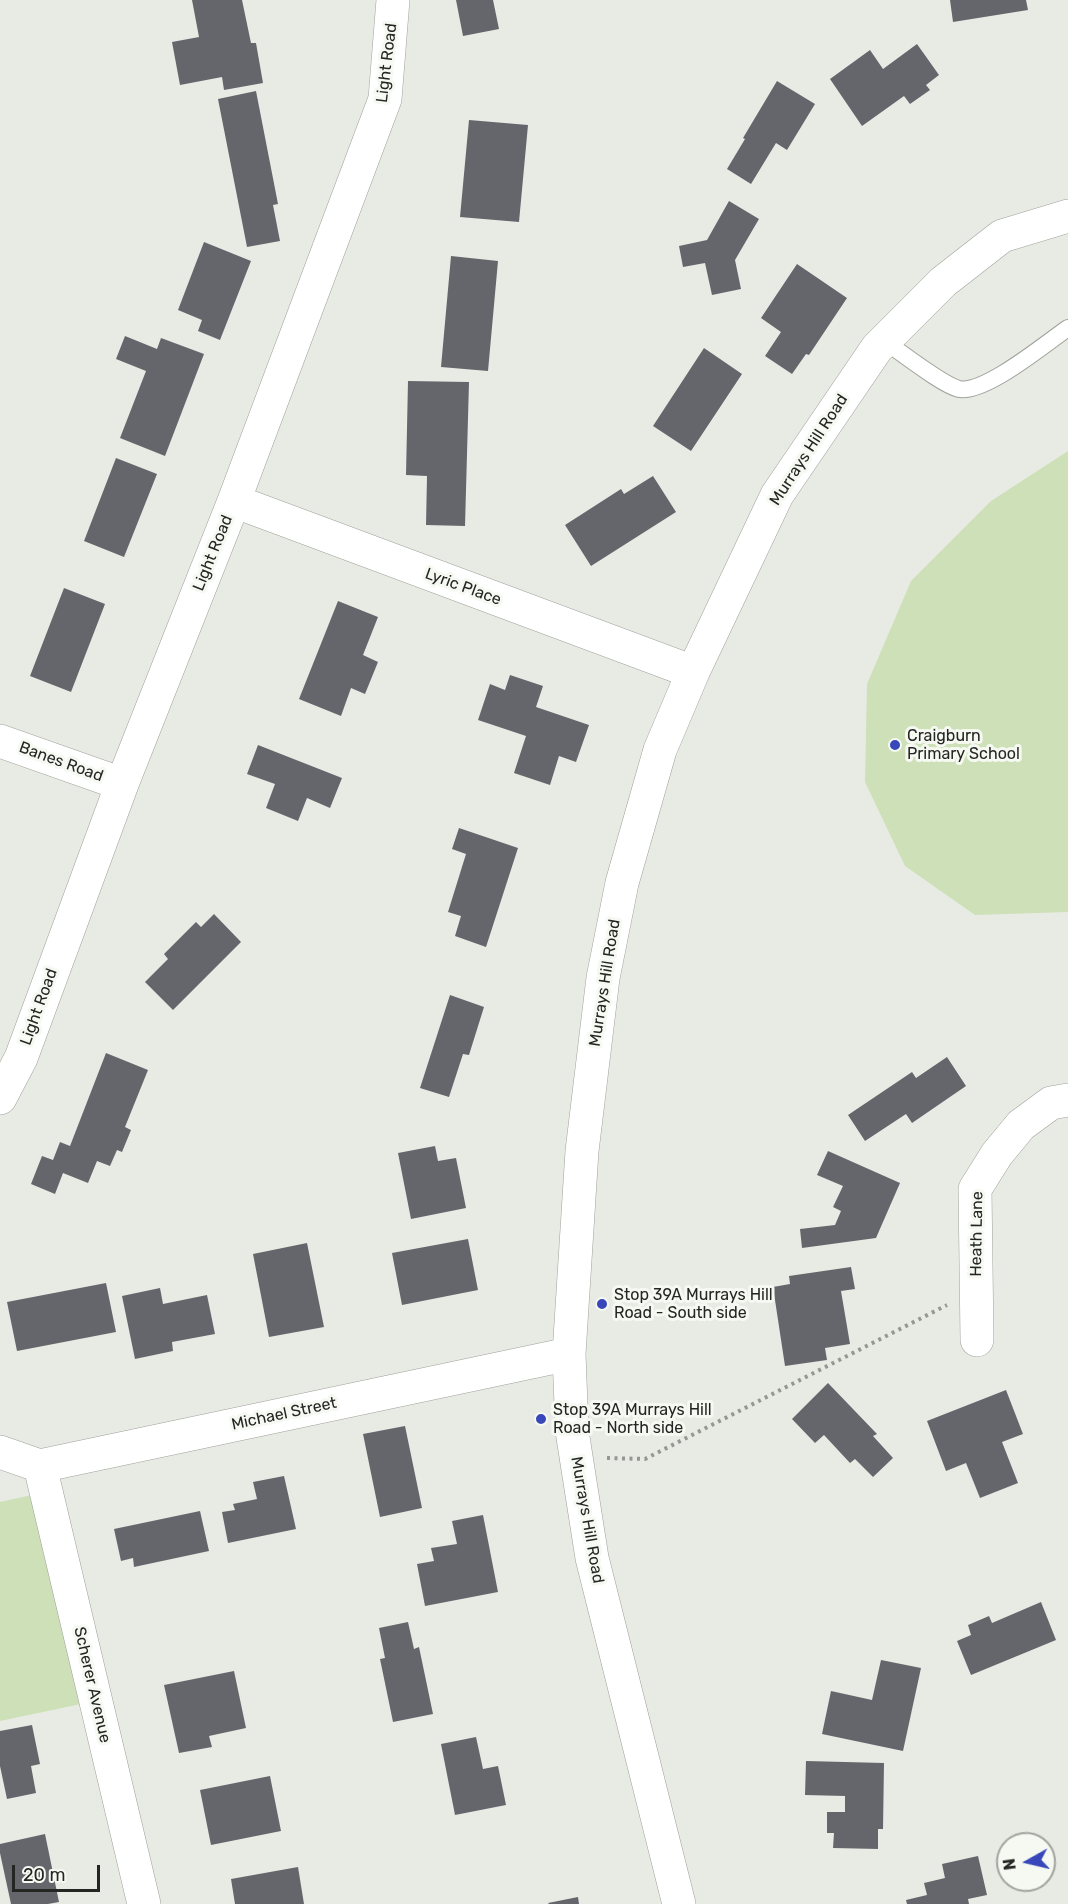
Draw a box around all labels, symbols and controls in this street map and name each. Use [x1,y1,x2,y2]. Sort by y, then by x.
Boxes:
street label: Light Road [373,22,401,104]
street label: Murrays Hill Road [766,391,852,509]
street label: Light Road [189,512,237,594]
street label: Lyric Place [422,564,504,610]
place label: Craigburn Primary School [907,726,1020,764]
street label: Banes Road [16,738,106,786]
marker: Craigburn Primary School [888,738,902,752]
street label: Murrays Hill Road [585,918,625,1048]
street label: Light Road [16,966,62,1048]
street label: Heath Lane [967,1191,987,1277]
place label: Stop 39A Murrays Hill Road - South side [614,1285,773,1323]
marker: Stop 39A Murrays Hill Road - South side [595,1297,609,1311]
street label: Michael Street [230,1393,338,1435]
place label: Stop 39A Murrays Hill Road - North side [553,1400,712,1438]
marker: Stop 39A Murrays Hill Road - North side [534,1412,548,1426]
street label: Murrays Hill Road [566,1455,608,1585]
street label: Scherer Avenue [69,1625,115,1745]
north arrow [996,1832,1056,1892]
scale bar [15,1853,104,1891]
text: N [999,1857,1020,1871]
text: 20 m [23,1864,65,1886]

